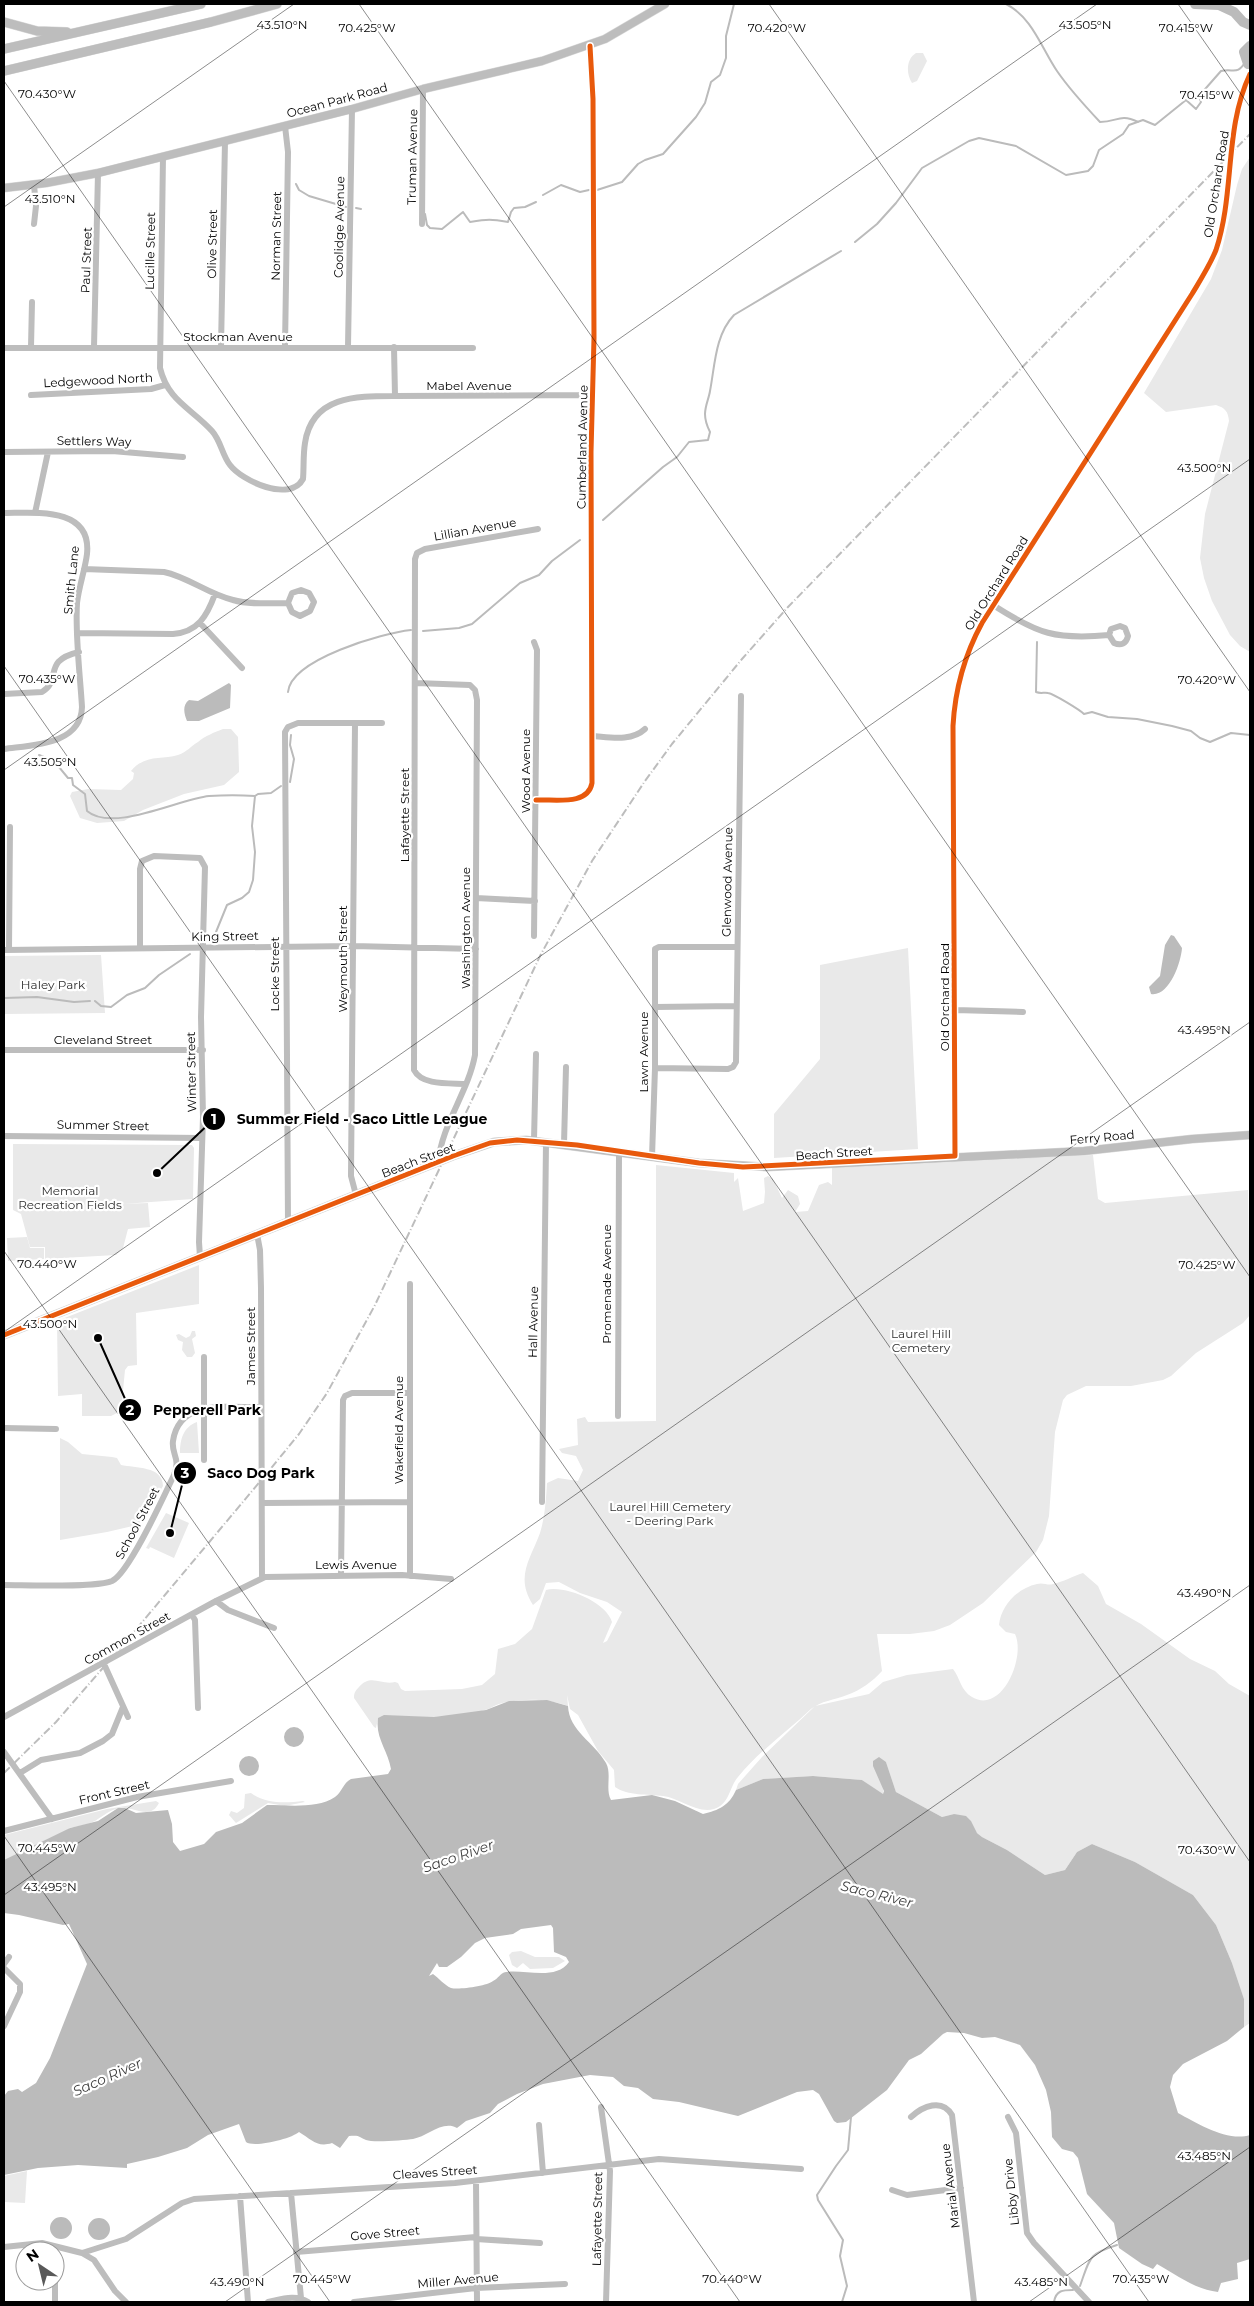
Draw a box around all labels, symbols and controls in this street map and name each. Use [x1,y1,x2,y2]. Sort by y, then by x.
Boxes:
text: 43.510°N [257,17,307,32]
text: 43.505°N [1058,17,1112,32]
text: 70.425°W [338,20,396,35]
text: 70.420°W [748,20,806,35]
text: 70.415°W [1159,20,1213,35]
street label: Ocean Park Road [285,79,389,121]
text: 70.430°W [18,86,76,101]
text: 70.415°W [1180,87,1234,102]
street label: Truman Avenue [404,109,420,205]
street label: Old Orchard Road [1200,129,1232,239]
street label: Coolidge Avenue [331,176,347,278]
text: 43.510°N [25,191,75,206]
street label: Norman Street [268,191,284,281]
street label: Olive Street [204,209,220,279]
street label: Lucille Street [142,212,158,290]
street label: Paul Street [77,227,95,293]
street label: Stockman Avenue [183,329,293,344]
street label: Ledgewood North [43,370,153,390]
street label: Mabel Avenue [426,378,512,393]
street label: Cumberland Avenue [573,385,591,509]
street label: Settlers Way [57,433,132,449]
text: 43.500°N [1177,460,1231,475]
street label: Lillian Avenue [433,514,517,544]
street label: Old Orchard Road [961,533,1031,633]
street label: Smith Lane [60,545,82,615]
text: 70.435°W [19,671,75,686]
text: 70.420°W [1178,672,1236,687]
street label: Wood Avenue [518,729,533,813]
text: 43.505°N [23,754,77,769]
street label: Lafayette Street [397,768,412,862]
street label: Glenwood Avenue [719,827,735,937]
street label: Washington Avenue [458,867,473,989]
street label: Weymouth Street [335,905,350,1013]
street label: King Street [191,928,259,944]
street label: Locke Street [267,936,282,1011]
street label: Old Orchard Road [937,943,952,1051]
park label: Haley Park [21,977,86,992]
street label: Lawn Avenue [636,1011,651,1093]
text: 43.495°N [1177,1022,1231,1037]
street label: Winter Street [183,1031,199,1112]
street label: Cleveland Street [54,1032,152,1047]
callout: Summer Field - Saco Little League [201,1105,497,1134]
text: 1 [211,1109,217,1128]
text: Summer Field - Saco Little League [237,1110,487,1128]
street label: Summer Street [57,1117,149,1133]
street label: Ferry Road [1069,1127,1135,1147]
street label: Beach Street [379,1139,457,1181]
street label: Beach Street [795,1143,873,1163]
park label: Memorial Recreation Fields [18,1183,122,1212]
street label: Promenade Avenue [599,1224,614,1344]
text: 70.440°W [17,1256,77,1271]
text: 70.425°W [1178,1257,1236,1272]
street label: Hall Avenue [525,1286,541,1358]
street label: James Street [243,1307,258,1386]
text: 43.500°N [23,1316,77,1331]
park label: Laurel Hill Cemetery [891,1326,951,1355]
street label: Wakefield Avenue [391,1376,406,1484]
callout: Pepperell Park [118,1395,271,1424]
text: 2 [126,1400,135,1419]
text: Pepperell Park [153,1401,262,1419]
callout: Saco Dog Park [172,1459,324,1488]
text: 3 [180,1463,190,1482]
text: Saco Dog Park [207,1464,315,1482]
street label: School Street [112,1484,162,1562]
park label: Laurel Hill Cemetery - Deering Park [609,1499,731,1528]
street label: Lewis Avenue [315,1557,397,1572]
text: 43.490°N [1177,1585,1231,1600]
street label: Common Street [81,1608,173,1668]
street label: Front Street [77,1777,151,1807]
water label: Saco River [420,1835,496,1876]
text: 70.445°W [18,1840,76,1855]
text: 70.430°W [1178,1842,1236,1857]
water label: Saco River [839,1876,915,1912]
text: 43.495°N [23,1879,77,1894]
water label: Saco River [70,2054,145,2100]
street label: Marial Avenue [937,2143,963,2229]
text: 43.485°N [1177,2148,1231,2163]
street label: Libby Drive [1000,2158,1022,2226]
street label: Cleaves Street [392,2162,478,2182]
street label: Lafayette Street [589,2171,605,2266]
street label: Gove Street [350,2222,420,2244]
north arrow [15,2241,65,2291]
text: N [23,2245,42,2266]
street label: Miller Avenue [417,2269,499,2291]
text: 70.445°W [293,2271,351,2286]
text: 70.440°W [702,2271,762,2286]
text: 70.435°W [1113,2271,1169,2286]
text: 43.490°N [210,2274,264,2289]
text: 43.485°N [1014,2274,1068,2289]

